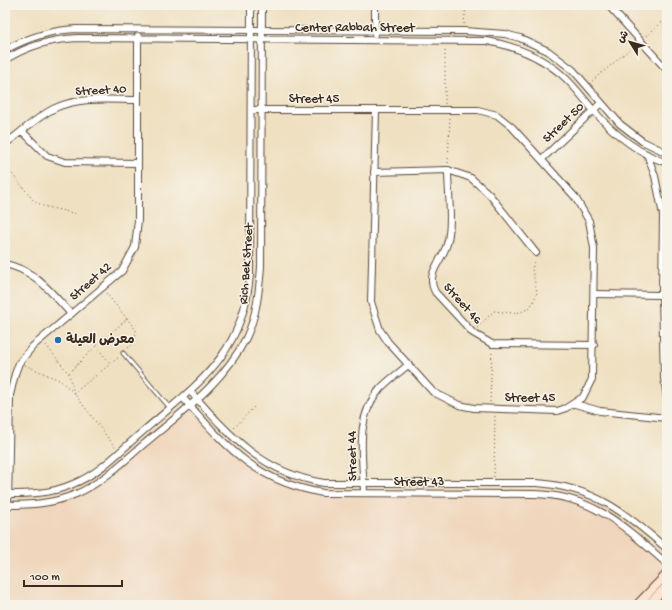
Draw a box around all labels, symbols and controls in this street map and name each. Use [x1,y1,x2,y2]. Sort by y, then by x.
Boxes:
street label: Center Rabbah Street [295,21,416,36]
north arrow [610,22,650,62]
text: ش [615,29,632,46]
street label: Street 40 [75,82,128,100]
street label: Street 45 [289,92,340,107]
street label: Street 50 [540,99,588,146]
street label: Rich Bek Street [237,221,257,305]
street label: Street 42 [67,259,115,304]
street label: Street 46 [440,280,485,328]
place label: معرض العيلة [66,332,135,348]
marker: معرض العيلة [53,335,63,345]
street label: Street 45 [505,391,556,406]
street label: Street 44 [345,431,361,481]
street label: Street 43 [394,475,445,490]
scale bar [24,562,122,588]
text: 100 m [29,571,60,585]

